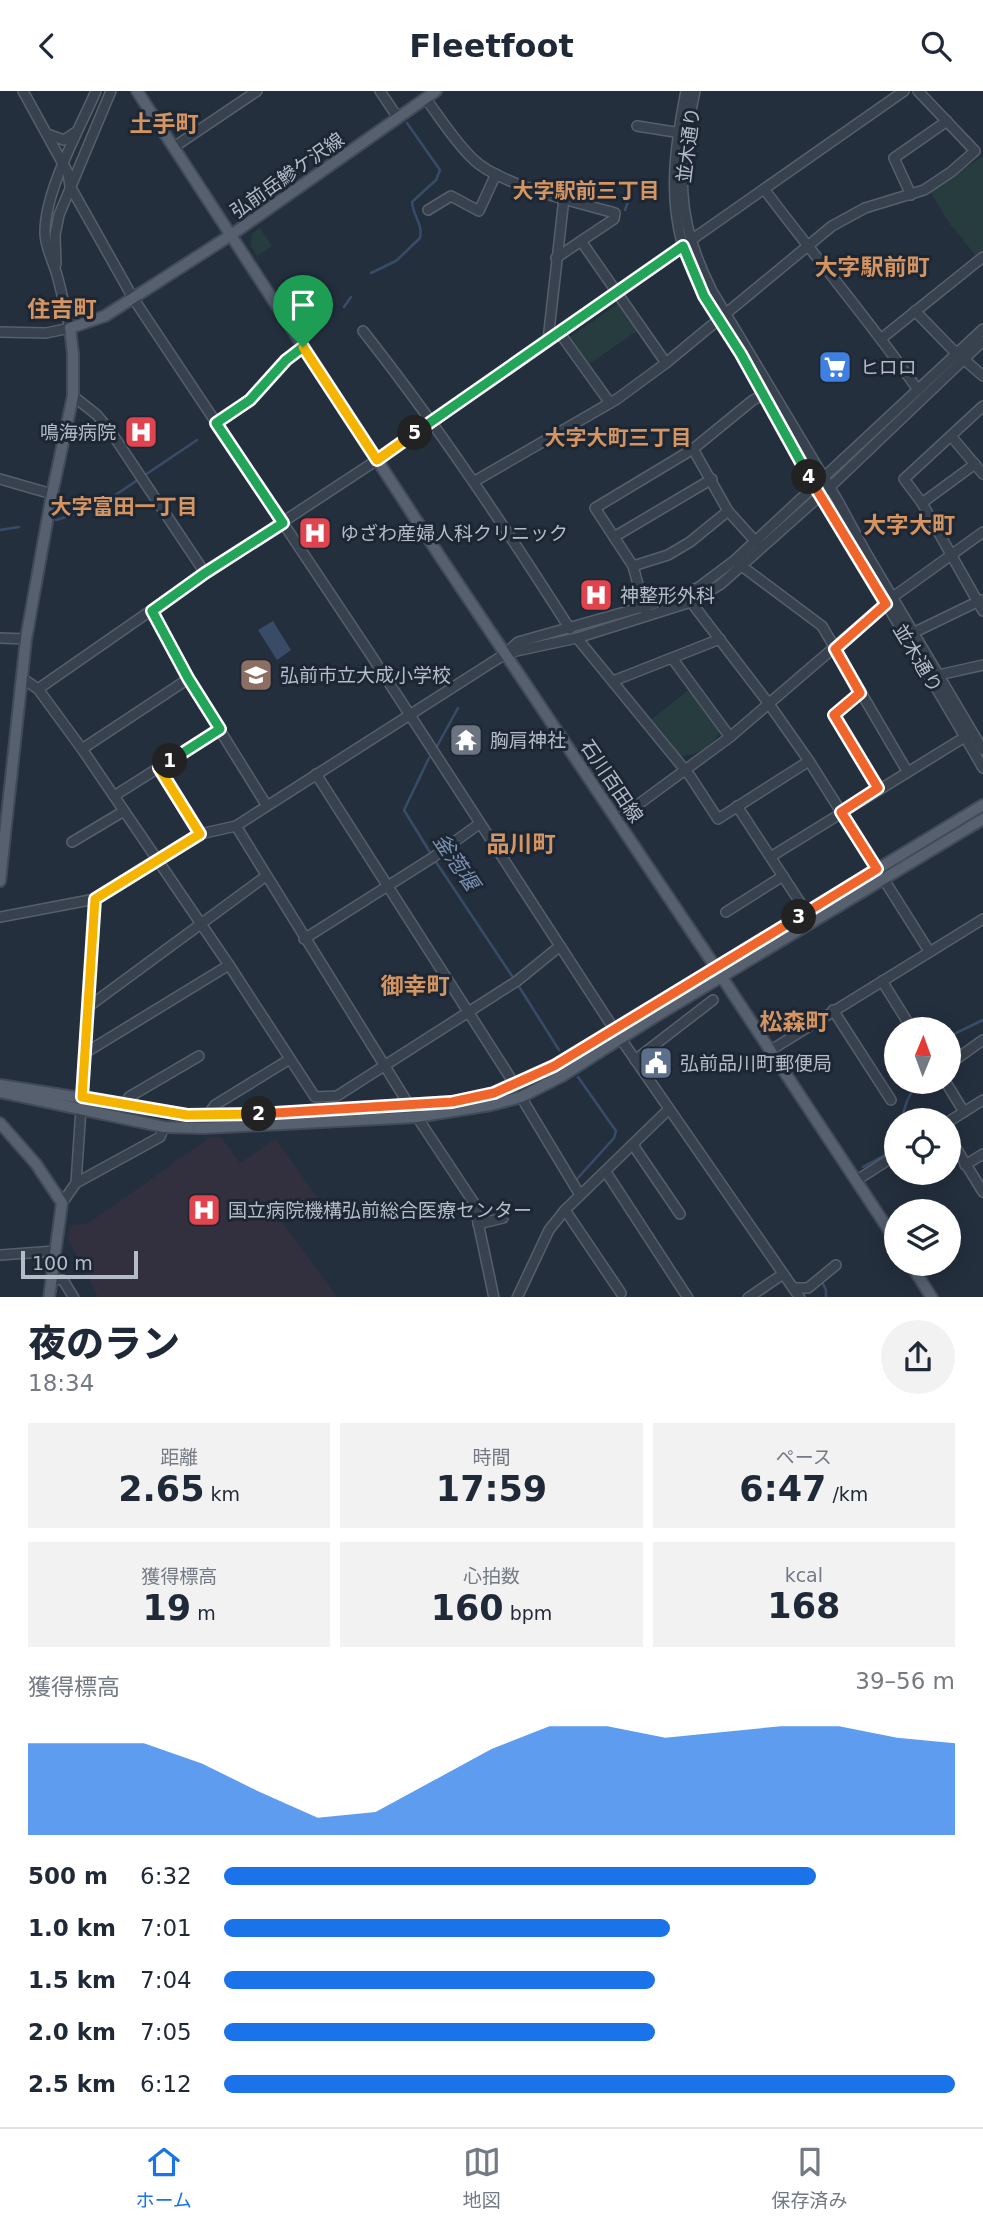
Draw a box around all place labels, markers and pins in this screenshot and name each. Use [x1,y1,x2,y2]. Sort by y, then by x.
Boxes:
pin [273,275,333,347]
supermarket icon: ヒロロ [816,348,854,386]
place label: ヒロロ [860,356,917,378]
hospital icon: 鳴海病院 [122,413,160,451]
pin: 5 [398,415,432,451]
place label: 鳴海病院 [40,421,116,443]
pin: 4 [792,459,826,495]
hospital icon: ゆざわ産婦人科クリニック [296,514,334,552]
place label: ゆざわ産婦人科クリニック [340,522,568,544]
hospital icon: 神整形外科 [577,576,615,614]
place label: 神整形外科 [620,584,715,606]
school or university icon: 弘前市立大成小学校 [237,656,275,694]
place label: 弘前市立大成小学校 [280,664,451,686]
temple icon: 胸肩神社 [447,721,485,759]
place label: 胸肩神社 [490,729,566,751]
pin: 1 [152,743,188,779]
pin: 3 [782,899,816,935]
public building icon: 弘前品川町郵便局 [637,1044,675,1082]
place label: 弘前品川町郵便局 [680,1052,832,1074]
pin: 2 [242,1097,276,1131]
hospital icon: 国立病院機構弘前総合医療センター [185,1191,223,1229]
place label: 国立病院機構弘前総合医療センター [228,1199,532,1221]

